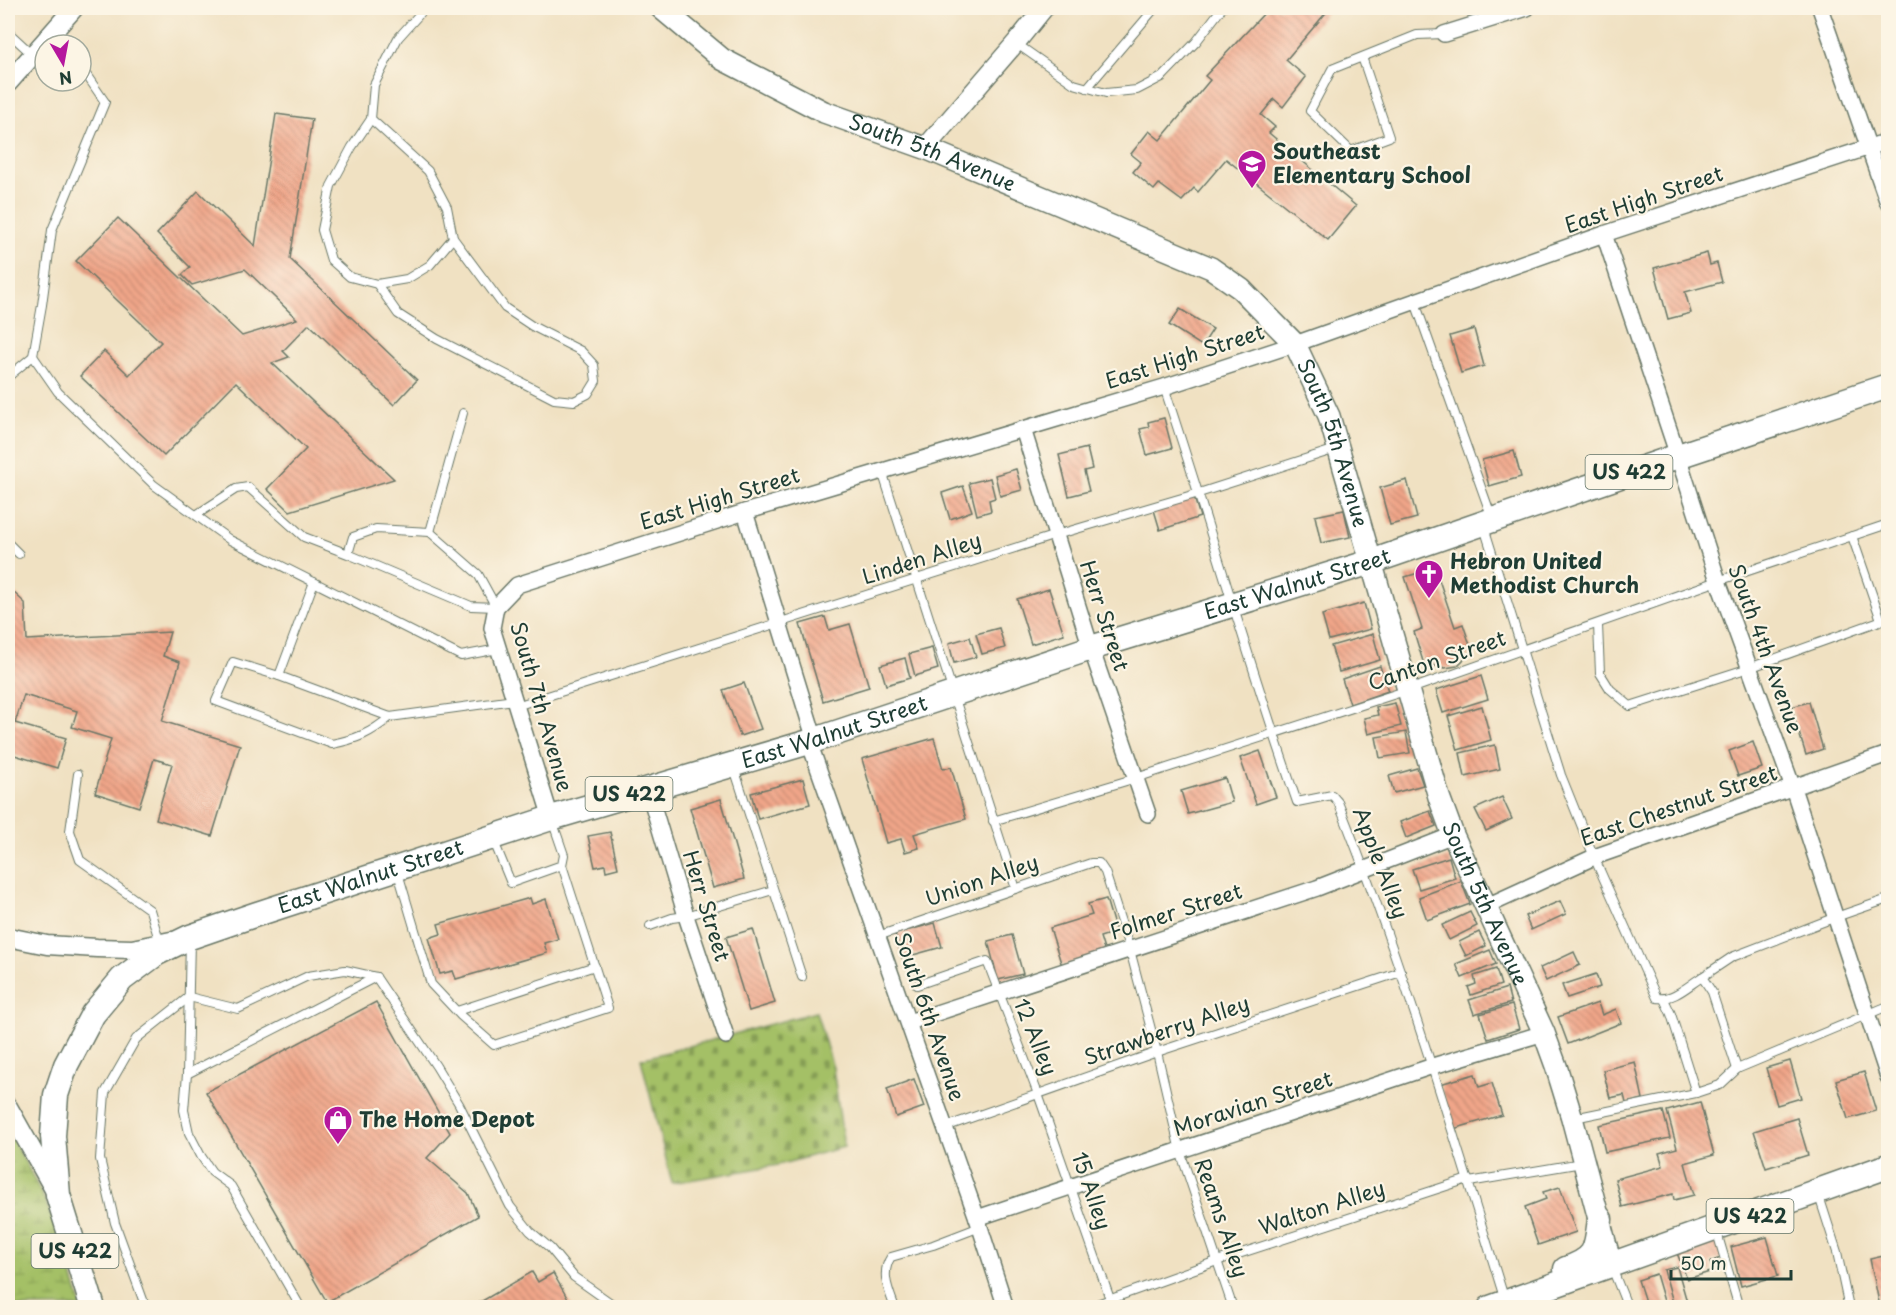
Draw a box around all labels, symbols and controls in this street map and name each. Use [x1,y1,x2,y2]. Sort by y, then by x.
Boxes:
north arrow [33,33,93,93]
text: N [57,66,74,92]
street label: South 5th Avenue [845,104,1021,198]
place label: Southeast Elementary School [1273,134,1471,190]
school or university icon: Southeast Elementary School [1236,148,1268,190]
street label: East High Street [1560,156,1727,240]
street label: East High Street [1101,314,1268,396]
street label: South 5th Avenue [1290,353,1378,531]
road number: US 422 [1586,455,1672,489]
street label: East High Street [636,458,803,537]
street label: Linden Alley [858,523,985,591]
street label: East Walnut Street [1200,538,1394,626]
place label: Hebron United Methodist Church [1450,544,1639,600]
street label: Herr Street [1073,556,1139,675]
church icon: Hebron United Methodist Church [1413,558,1445,600]
street label: South 4th Avenue [1721,559,1812,737]
street label: South 7th Avenue [503,618,582,795]
street label: Canton Street [1363,621,1510,698]
street label: East Walnut Street [737,686,931,775]
street label: East Chestnut Street [1575,755,1781,853]
road number: US 422 [586,777,672,811]
street label: Apple Alley [1346,802,1418,923]
street label: South 5th Avenue [1436,817,1538,990]
street label: East Walnut Street [273,830,467,920]
street label: Union Alley [920,845,1042,913]
street label: Herr Street [676,846,740,965]
street label: Folmer Street [1105,874,1246,947]
street label: South 6th Avenue [887,928,975,1105]
street label: Strawberry Alley [1079,986,1253,1072]
street label: 12 Alley [1007,993,1067,1080]
street label: Moravian Street [1169,1061,1336,1143]
place label: The Home Depot [359,1102,535,1134]
shop icon: The Home Depot [322,1104,354,1146]
street label: 15 Alley [1065,1147,1121,1234]
street label: Reams Alley [1187,1153,1258,1281]
street label: Walton Alley [1254,1171,1389,1242]
road number: US 422 [1706,1199,1794,1233]
road number: US 422 [32,1234,118,1268]
scale bar [1671,1243,1791,1281]
text: 50 m [1680,1249,1727,1276]

